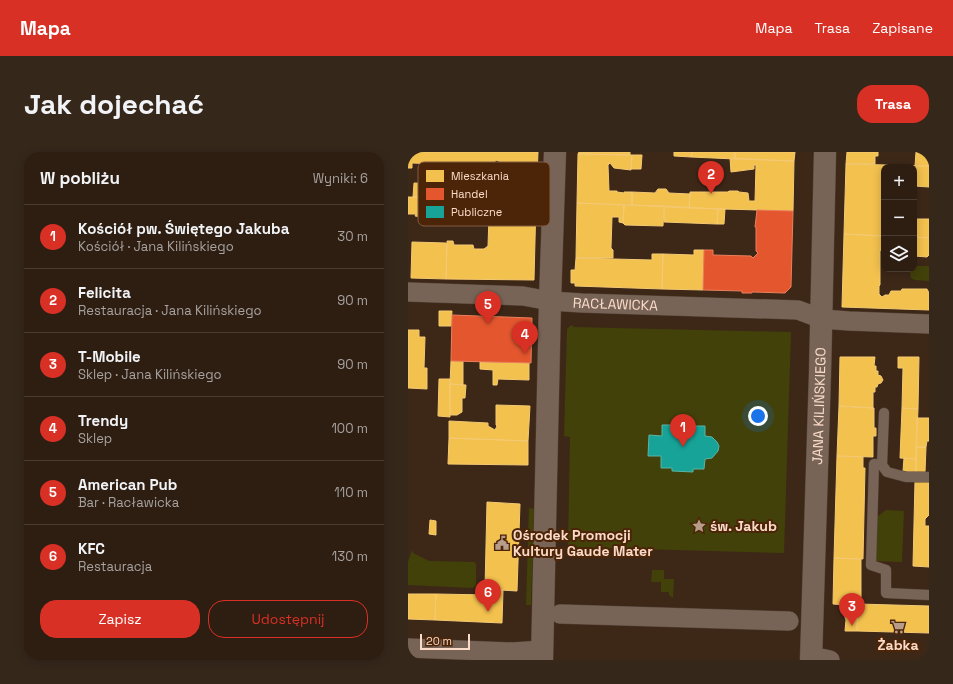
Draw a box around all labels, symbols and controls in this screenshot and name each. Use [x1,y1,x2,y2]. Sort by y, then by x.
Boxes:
text: Mapa [20,16,71,41]
text: Mapa [755,19,793,37]
text: Trasa [815,19,850,37]
text: Zapisane [872,19,933,37]
button: Trasa [857,85,929,123]
text: Jak dojechać [24,86,204,122]
pin: 2 [698,161,724,194]
legend [418,162,550,226]
map controls [881,164,917,272]
button: + [881,164,917,200]
text: W pobliżu [40,167,120,189]
text: Mieszkania [451,169,510,183]
text: Wyniki: 6 [313,170,368,187]
text: Handel [451,187,488,201]
button: − [881,200,917,236]
text: Publiczne [451,205,502,219]
text: Kościół pw. Świętego Jakuba [78,219,289,238]
text: 1 [50,228,56,245]
text: 30 m [337,228,368,245]
button: layers [881,236,917,272]
text: Kościół · Jana Kilińskiego [78,238,234,255]
text: Felicita [78,283,131,302]
pin: 5 [475,291,501,324]
text: 2 [49,292,57,309]
text: 90 m [337,292,368,309]
street label: RACŁAWICKA [572,293,659,314]
text: Restauracja · Jana Kilińskiego [78,302,262,319]
pin: 4 [512,321,538,354]
text: T-Mobile [78,347,141,366]
street label: JANA KILIŃSKIEGO [808,347,830,465]
text: 3 [49,356,57,373]
text: 90 m [337,356,368,373]
text: Sklep · Jana Kilińskiego [78,366,222,383]
your location [748,406,768,426]
text: Trendy [78,411,128,430]
pin: 1 [670,414,696,447]
text: 4 [49,420,57,437]
text: 100 m [331,420,368,437]
text: Sklep [78,430,112,447]
text: American Pub [78,475,177,494]
text: 5 [49,484,57,501]
text: 110 m [334,484,368,501]
text: Bar · Racławicka [78,494,179,511]
place label: św. Jakub [710,517,777,535]
place icon: św. Jakub [691,518,707,534]
place label: Ośrodek Promocji Kultury Gaude Mater [513,526,653,560]
public building icon: Ośrodek Promocji Kultury Gaude Mater [494,535,510,551]
text: KFC [78,539,105,558]
text: 6 [49,548,57,565]
text: 130 m [332,548,368,565]
text: Restauracja [78,558,152,575]
pin: 6 [475,579,501,612]
pin: 3 [839,593,865,626]
button: Zapisz [40,600,200,638]
button: Udostępnij [208,600,368,638]
supermarket icon: Żabka [890,619,906,635]
scale bar [420,632,470,651]
text: 20 m [426,634,452,648]
place label: Żabka [878,636,918,654]

